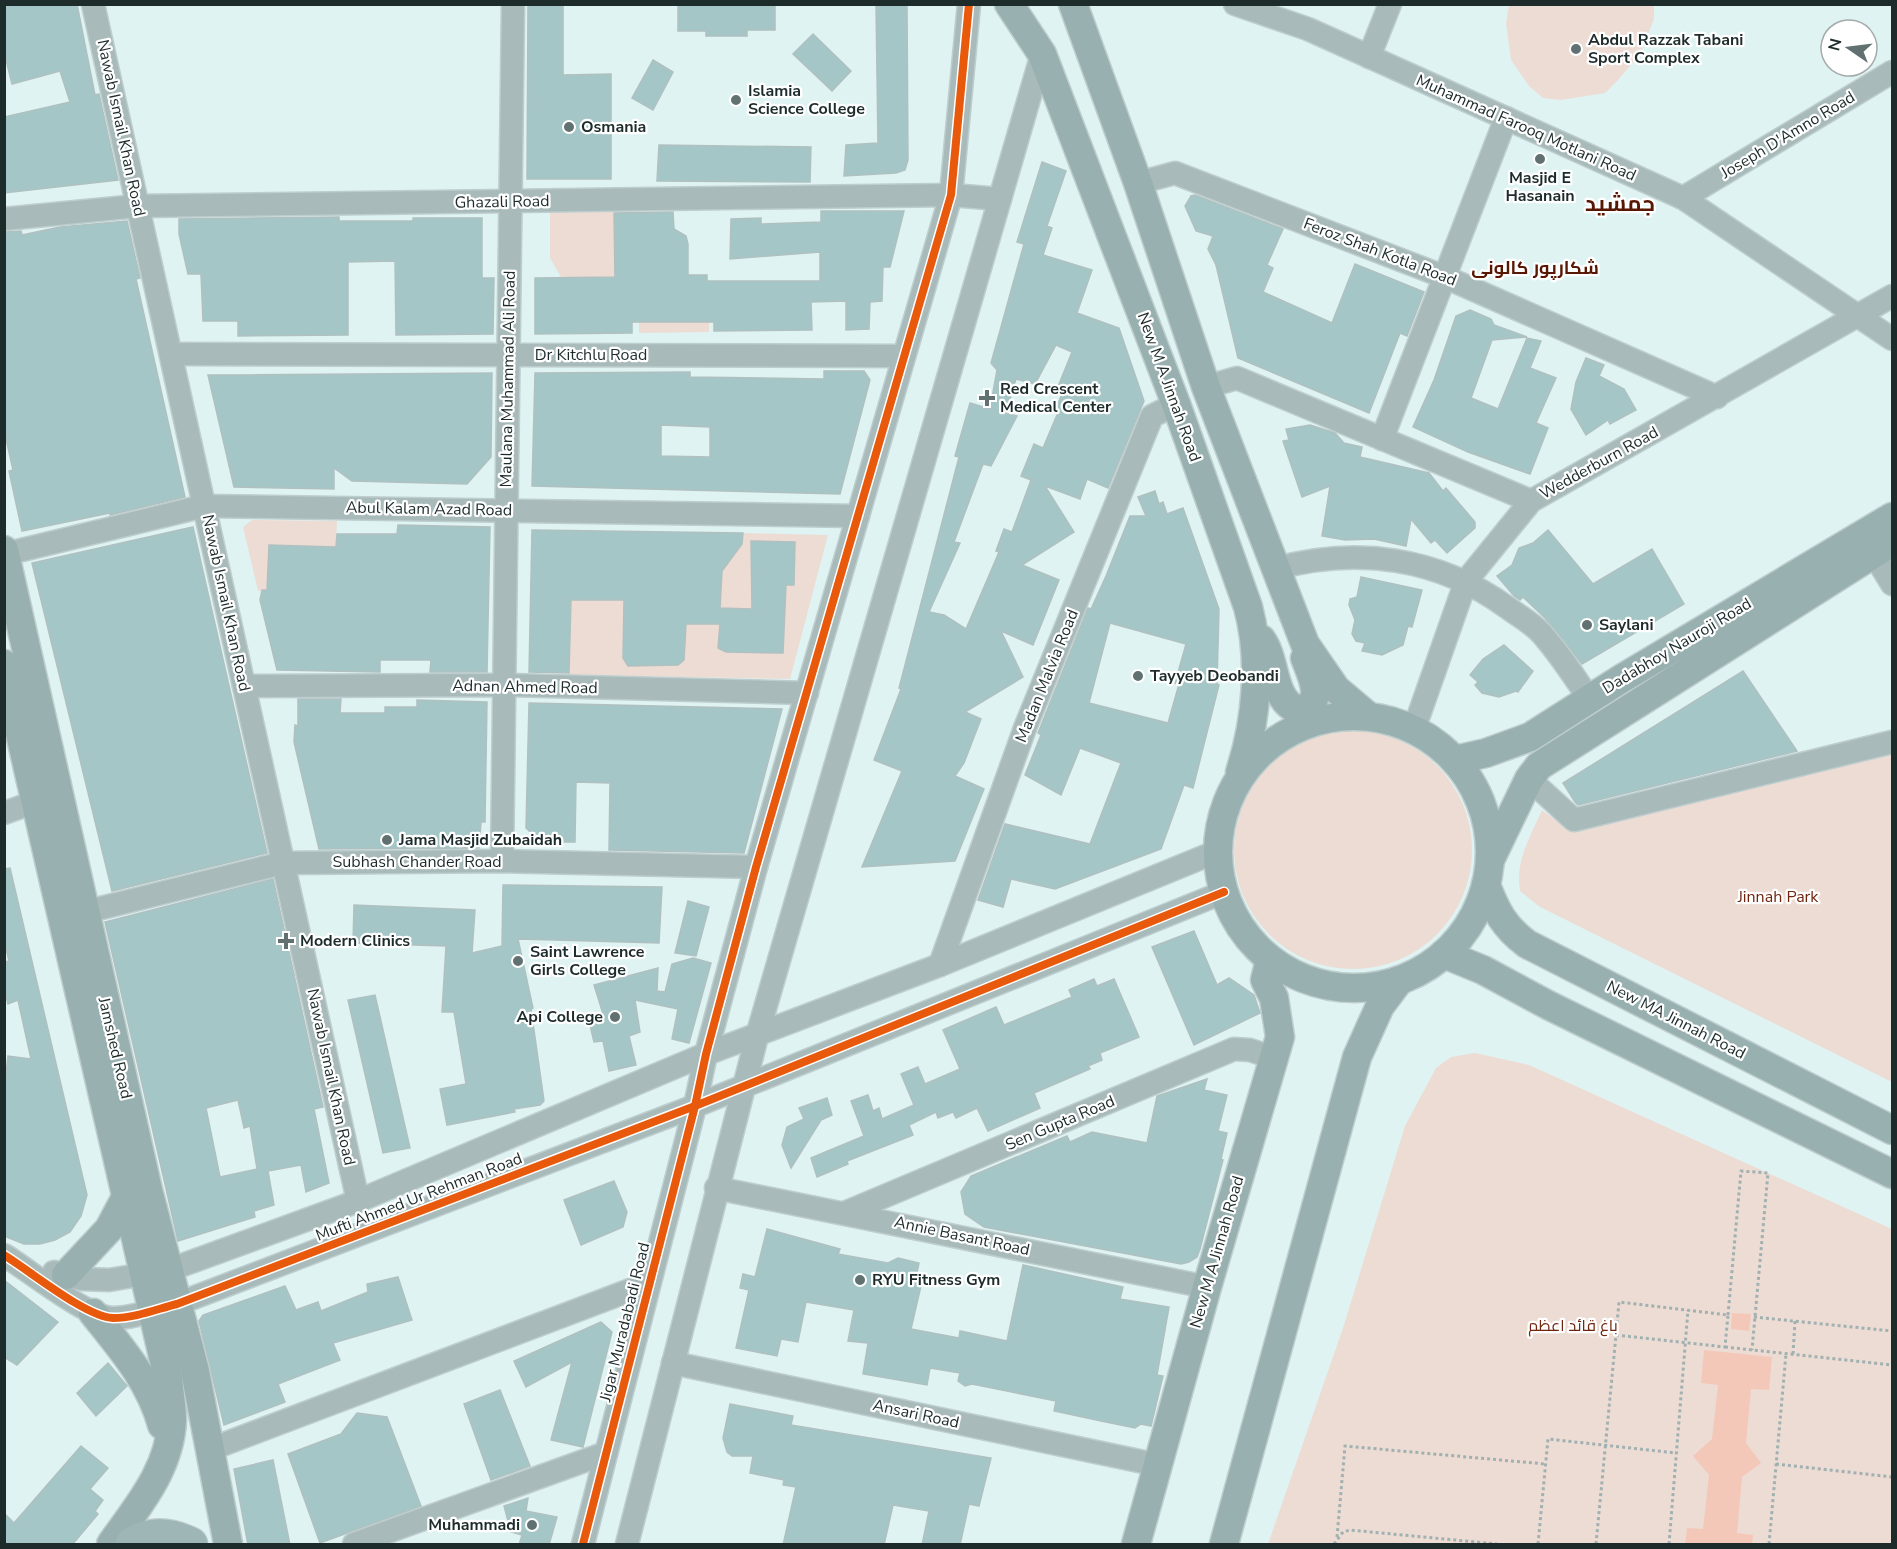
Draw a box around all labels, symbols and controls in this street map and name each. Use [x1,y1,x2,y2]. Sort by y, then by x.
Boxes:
north arrow [1819,18,1879,78]
place label: Abdul Razzak Tabani Sport Complex [1588,29,1743,69]
text: N [1823,36,1848,53]
street label: Nawab Ismail Khan Road [92,38,150,218]
marker: Abdul Razzak Tabani Sport Complex [1569,42,1583,56]
street label: Muhammad Farooq Motlani Road [1412,69,1640,187]
place label: Islamia Science College [748,80,865,120]
street label: Joseph D'Amno Road [1716,86,1859,184]
marker: Islamia Science College [729,93,743,107]
place label: Osmania [581,116,646,138]
marker: Osmania [562,120,576,134]
marker: Masjid E Hasanain [1533,152,1547,166]
place label: Masjid E Hasanain [1505,167,1575,207]
district label: جمشید [1585,189,1655,219]
street label: Ghazali Road [454,190,550,214]
street label: Feroz Shah Kotla Road [1300,213,1460,291]
district label: شکارپور کالونی [1471,256,1599,280]
street label: Maulana Muhammad Ali Road [495,270,521,488]
street label: New M A Jinnah Road [1132,309,1206,465]
street label: Dr Kitchlu Road [535,344,647,366]
place label: Red Crescent Medical Center [1000,378,1112,418]
marker: Red Crescent Medical Center [978,389,996,407]
street label: Wedderburn Road [1536,421,1662,505]
street label: Abul Kalam Azad Road [346,497,512,521]
street label: Nawab Ismail Khan Road [197,513,255,693]
street label: Dadabhoy Nauroji Road [1598,593,1756,699]
street label: Madan Malvia Road [1010,606,1084,746]
place label: Saylani [1599,614,1653,636]
marker: Saylani [1580,618,1594,632]
place label: Tayyeb Deobandi [1150,665,1279,687]
marker: Tayyeb Deobandi [1131,669,1145,683]
street label: Adnan Ahmed Road [452,675,598,699]
place label: Jama Masjid Zubaidah [398,829,562,851]
marker: Jama Masjid Zubaidah [380,833,394,847]
street label: Subhash Chander Road [333,851,501,873]
park label: Jinnah Park [1737,886,1819,908]
place label: Modern Clinics [300,930,410,952]
marker: Modern Clinics [277,932,295,950]
place label: Saint Lawrence Girls College [530,941,645,981]
marker: Saint Lawrence Girls College [511,954,525,968]
street label: New MA Jinnah Road [1603,975,1749,1065]
street label: Nawab Ismail Khan Road [302,987,360,1167]
street label: Jamshed Road [92,994,137,1101]
place label: Api College [516,1006,603,1028]
marker: Api College [608,1010,622,1024]
street label: Sen Gupta Road [1002,1090,1118,1156]
street label: Mufti Ahmed Ur Rehman Road [313,1147,525,1247]
street label: New M A Jinnah Road [1185,1173,1249,1331]
street label: Annie Basant Road [892,1211,1032,1261]
street label: Jigar Muradabadi Road [594,1240,655,1405]
place label: RYU Fitness Gym [872,1269,1000,1291]
marker: RYU Fitness Gym [853,1273,867,1287]
park label: باغ قائد اعظم [1528,1315,1618,1337]
street label: Ansari Road [871,1394,961,1434]
place label: Muhammadi [428,1514,520,1536]
marker: Muhammadi [525,1518,539,1532]

